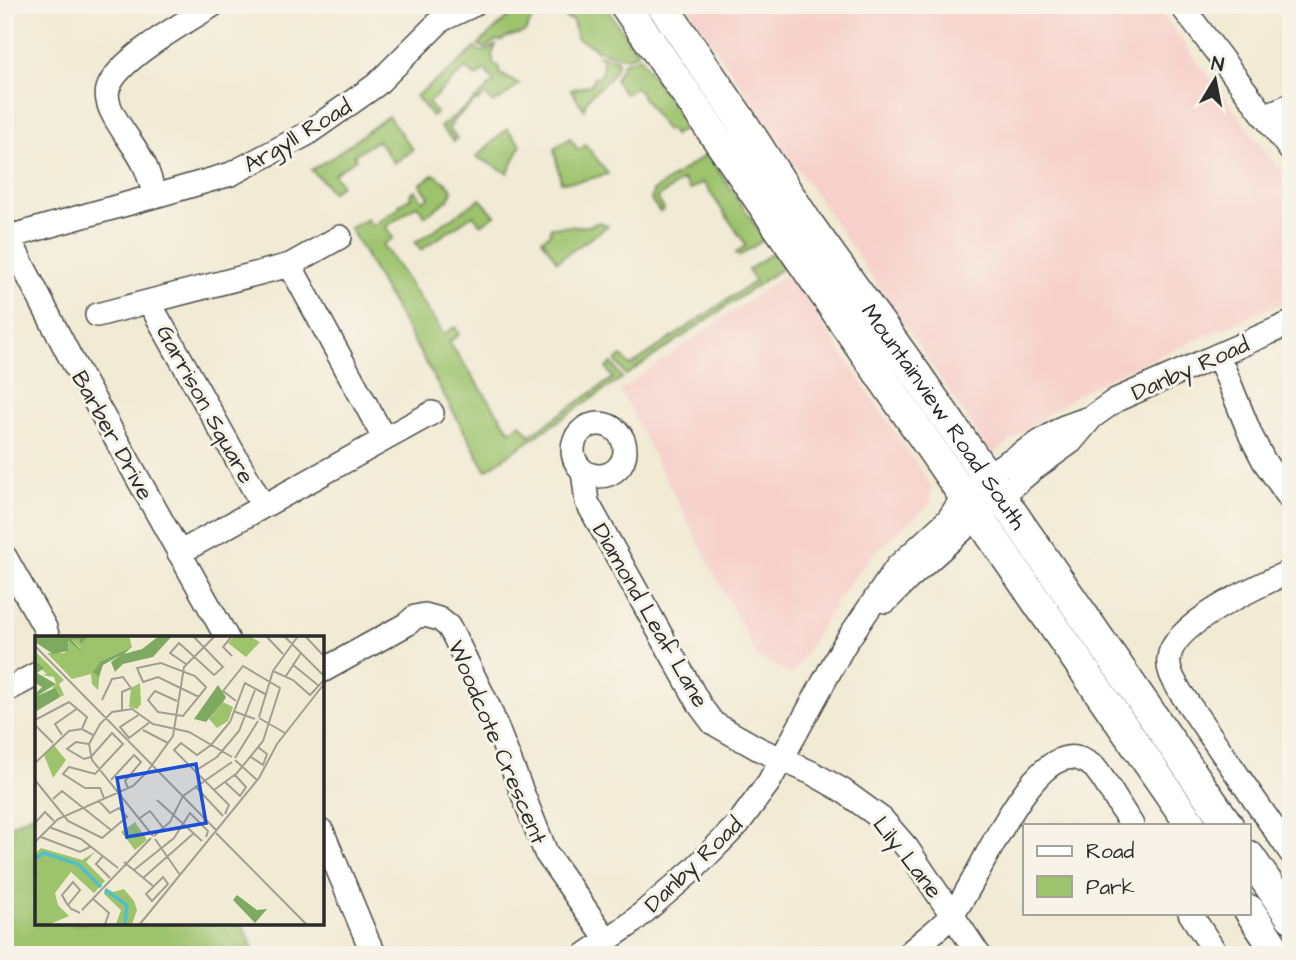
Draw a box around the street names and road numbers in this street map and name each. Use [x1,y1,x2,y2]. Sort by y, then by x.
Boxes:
street label: Argyll Road [237,91,358,182]
street label: Mountainview Road South [853,297,1034,537]
street label: Garrison Square [148,319,262,490]
street label: Danby Road [1126,329,1255,410]
street label: Barber Drive [63,365,161,506]
street label: Diamond Leaf Lane [584,517,716,714]
street label: Woodcote Crescent [440,636,555,850]
street label: Danby Road [637,809,751,921]
street label: Lily Lane [864,810,950,906]

